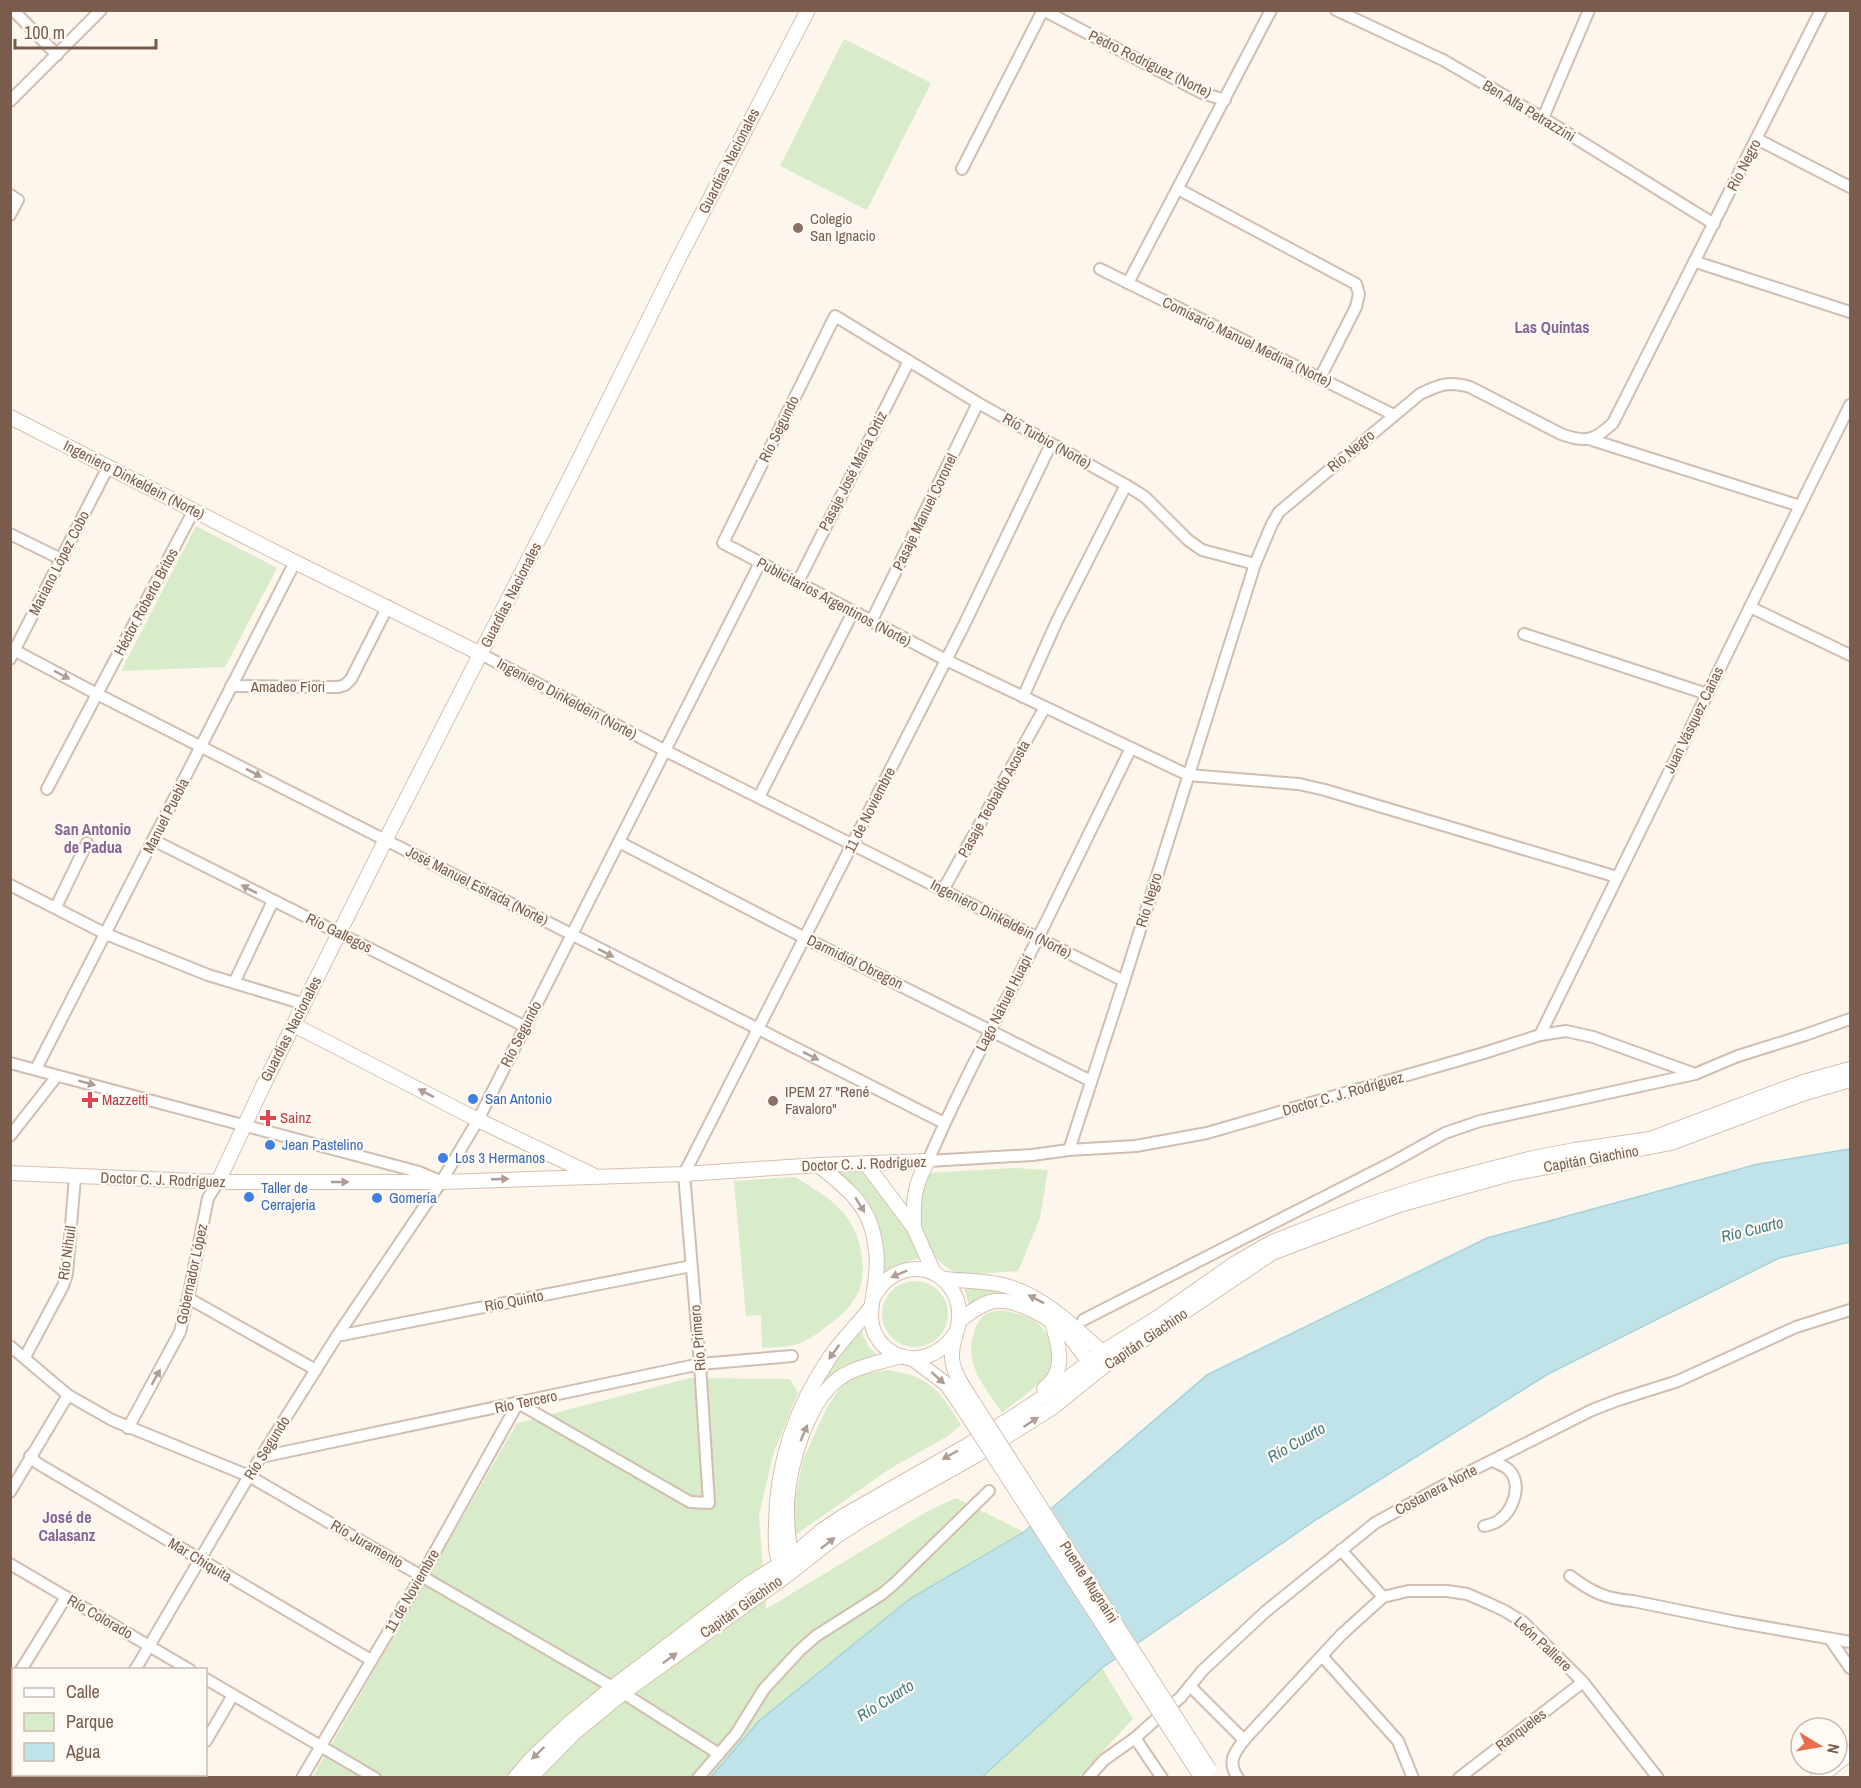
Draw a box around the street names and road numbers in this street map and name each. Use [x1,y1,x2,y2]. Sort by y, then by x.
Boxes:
street label: Pedro Rodríguez (Norte) [1085,25,1215,103]
street label: Ben Alfa Petrazzini [1479,75,1580,147]
street label: Guardias Nacionales [693,105,764,217]
street label: Río Negro [1721,135,1766,195]
street label: Comisario Manuel Medina (Norte) [1159,291,1336,392]
street label: Río Segundo [753,392,804,466]
street label: Pasaje José María Ortiz [813,407,892,534]
street label: Río Turbio (Norte) [999,407,1095,474]
street label: Río Negro [1322,424,1379,477]
street label: Ingeniero Dinkeldein (Norte) [60,435,208,524]
street label: Pasaje Manuel Coronel [887,450,962,574]
street label: Mariano López Cobo [23,507,94,619]
street label: Guardias Nacionales [475,539,546,651]
street label: Héctor Roberto Britos [108,544,183,659]
street label: Publicitarios Argentinos (Norte) [753,552,915,651]
street label: Ingeniero Dinkeldein (Norte) [493,653,641,744]
street label: Juan Vásquez Cañas [1659,663,1728,777]
street label: Amadeo Fiori [250,676,325,697]
street label: Pasaje Teobaldo Acosta [953,736,1035,861]
street label: 11 de Noviembre [839,763,900,856]
street label: Manuel Puebla [138,774,194,857]
street label: José Manuel Estrada (Norte) [402,841,552,931]
street label: Río Negro [1130,870,1167,930]
street label: Ingeniero Dinkeldein (Norte) [927,874,1075,963]
street label: Río Gallegos [303,908,376,958]
street label: Darmidiol Obregon [804,929,907,994]
street label: Lago Nahuel Huapí [970,950,1037,1055]
street label: Guardias Nacionales [255,973,326,1085]
street label: Río Segundo [495,997,546,1071]
street label: Doctor C. J. Rodríguez [1280,1066,1406,1121]
street label: Capitán Giachino [1542,1140,1640,1177]
street label: Doctor C. J. Rodríguez [801,1151,927,1176]
street label: Doctor C. J. Rodríguez [100,1167,226,1192]
street label: Gobernador López [171,1222,212,1326]
street label: Río Nihuil [52,1224,81,1281]
street label: Río Quinto [483,1284,545,1316]
street label: Capitán Giachino [1100,1303,1192,1374]
street label: Río Primero [684,1304,711,1372]
street label: Río Tercero [493,1385,559,1418]
street label: Río Segundo [239,1412,295,1484]
street label: Costanera Norte [1391,1459,1481,1520]
street label: Río Juramento [327,1514,408,1573]
street label: Mar Chiquita [164,1532,236,1587]
street label: Puente Mugnaini [1055,1537,1124,1627]
street label: 11 de Noviembre [379,1545,444,1636]
street label: Capitán Giachino [695,1570,786,1643]
street label: Río Colorado [64,1589,137,1644]
street label: León Palliere [1510,1611,1577,1676]
street label: Ranqueles [1491,1704,1551,1756]

